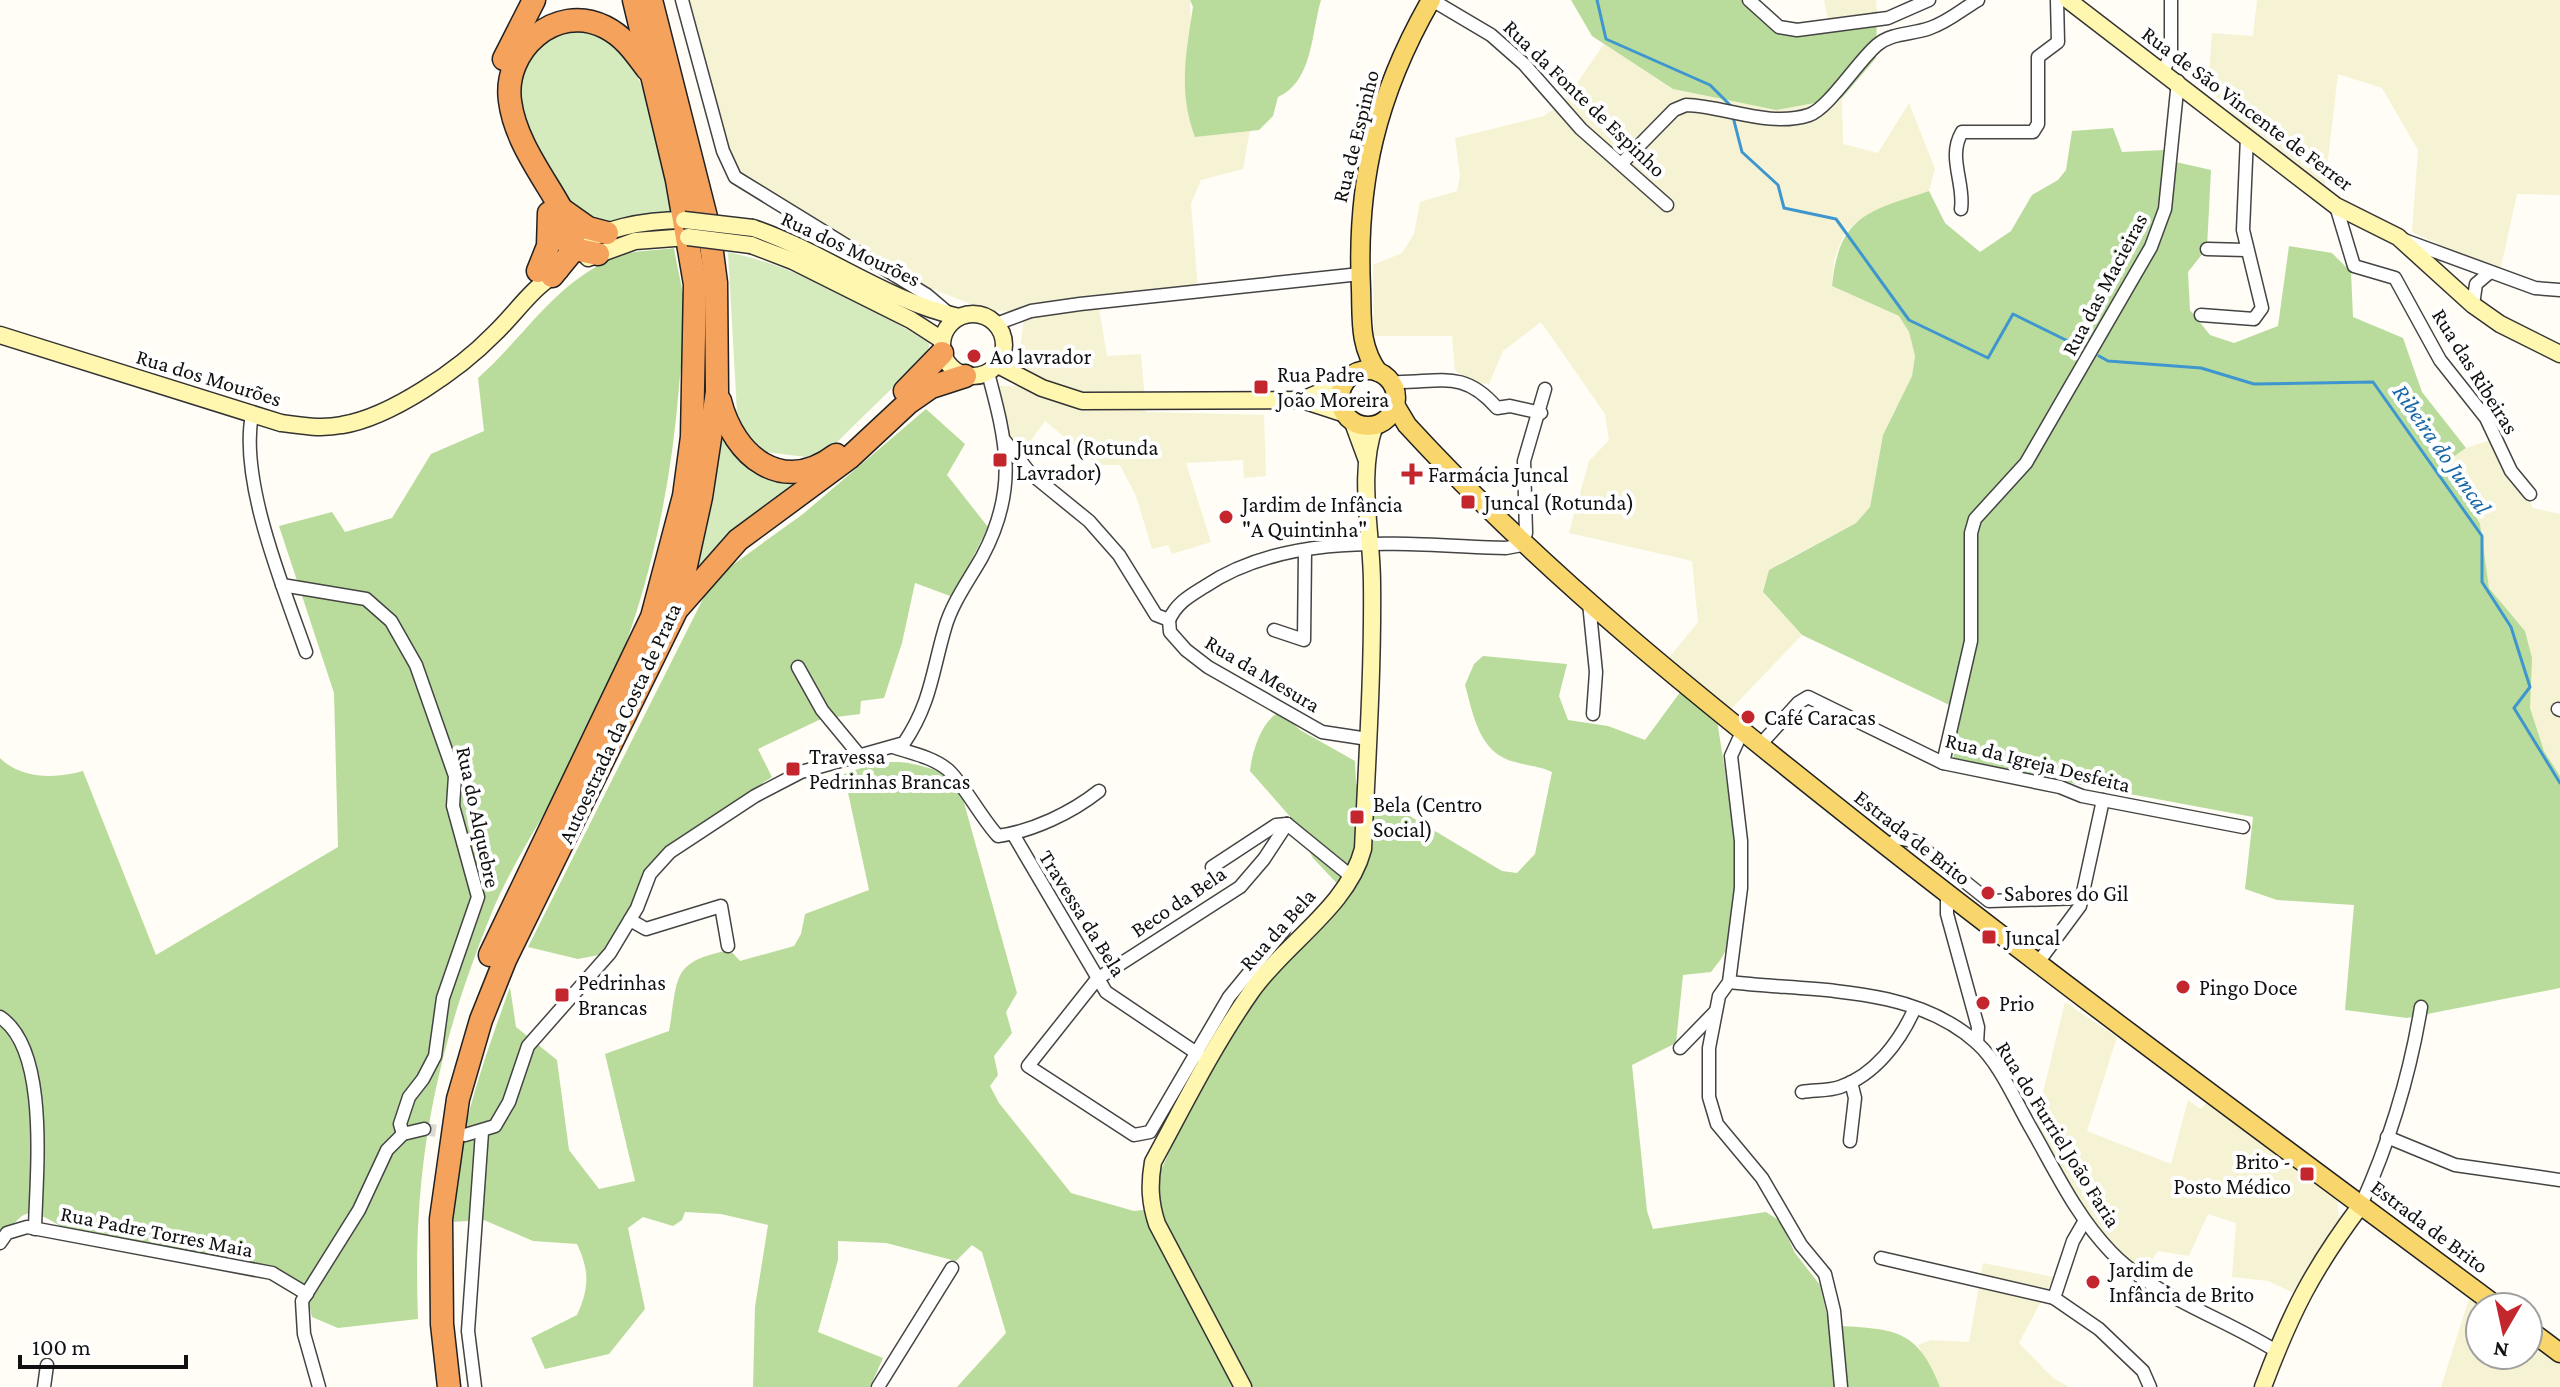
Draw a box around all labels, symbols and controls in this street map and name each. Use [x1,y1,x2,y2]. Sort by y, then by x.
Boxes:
street label: Rua da Fonte de Espinho [1498,14,1671,182]
street label: Rua de São Vincente de Ferrer [2137,21,2358,196]
street label: Rua de Espinho [1327,67,1384,205]
street label: Rua dos Mourões [777,205,924,292]
street label: Rua das Macieiras [2056,209,2152,360]
street label: Rua das Ribeiras [2427,304,2524,439]
street label: Rua dos Mourões [133,344,285,411]
place label: Ao lavrador [990,344,1092,369]
marker: Ao lavrador [965,347,983,365]
place label: Rua Padre João Moreira [1275,362,1389,412]
marker: Rua Padre João Moreira [1252,378,1270,396]
water label: Ribeira do Juncal [2388,379,2498,520]
place label: Juncal (Rotunda Lavrador) [1014,435,1158,486]
marker: Juncal (Rotunda Lavrador) [991,451,1009,469]
place label: Farmácia Juncal [1428,462,1569,487]
marker: Farmácia Juncal [1403,465,1421,483]
place label: Juncal (Rotunda) [1482,490,1634,516]
place label: Jardim de Infância "A Quintinha" [1240,492,1403,542]
marker: Juncal (Rotunda) [1459,493,1477,511]
marker: Jardim de Infância "A Quintinha" [1217,508,1235,526]
street label: Autoestrada da Costa de Prata [553,599,686,847]
street label: Rua da Mesura [1201,629,1325,718]
place label: Café Caracas [1764,705,1876,730]
marker: Café Caracas [1739,708,1757,726]
street label: Rua da Igreja Desfeita [1943,727,2133,798]
street label: Rua do Alquebre [451,744,506,890]
place label: Travessa Pedrinhas Brancas [809,744,970,794]
marker: Travessa Pedrinhas Brancas [784,760,802,778]
street label: Estrada de Brito [1850,784,1976,891]
place label: Bela (Centro Social) [1373,792,1482,843]
marker: Bela (Centro Social) [1348,808,1366,826]
street label: Travessa da Bela [1034,846,1131,981]
street label: Beco da Bela [1126,860,1231,942]
place label: Sabores do Gil [2004,881,2129,906]
street label: Rua da Bela [1234,883,1321,975]
marker: Sabores do Gil [1979,884,1997,902]
place label: Juncal [2003,925,2060,950]
marker: Juncal [1980,928,1998,946]
place label: Pedrinhas Brancas [578,970,666,1020]
place label: Pingo Doce [2199,975,2297,1000]
marker: Pingo Doce [2174,978,2192,996]
marker: Pedrinhas Brancas [553,986,571,1004]
place label: Prio [1999,991,2035,1016]
marker: Prio [1974,994,1992,1012]
street label: Rua do Furriel João Faria [1991,1037,2126,1232]
place label: Brito - Posto Médico [2173,1149,2291,1199]
marker: Brito - Posto Médico [2298,1165,2316,1183]
street label: Estrada de Brito [2366,1174,2493,1279]
street label: Rua Padre Torres Maia [59,1201,255,1262]
place label: Jardim de Infância de Brito [2107,1257,2254,1307]
marker: Jardim de Infância de Brito [2084,1273,2102,1291]
north arrow [2464,1291,2544,1371]
scale bar [20,1319,186,1369]
text: 100 m [32,1333,91,1360]
text: N [2492,1337,2510,1364]

